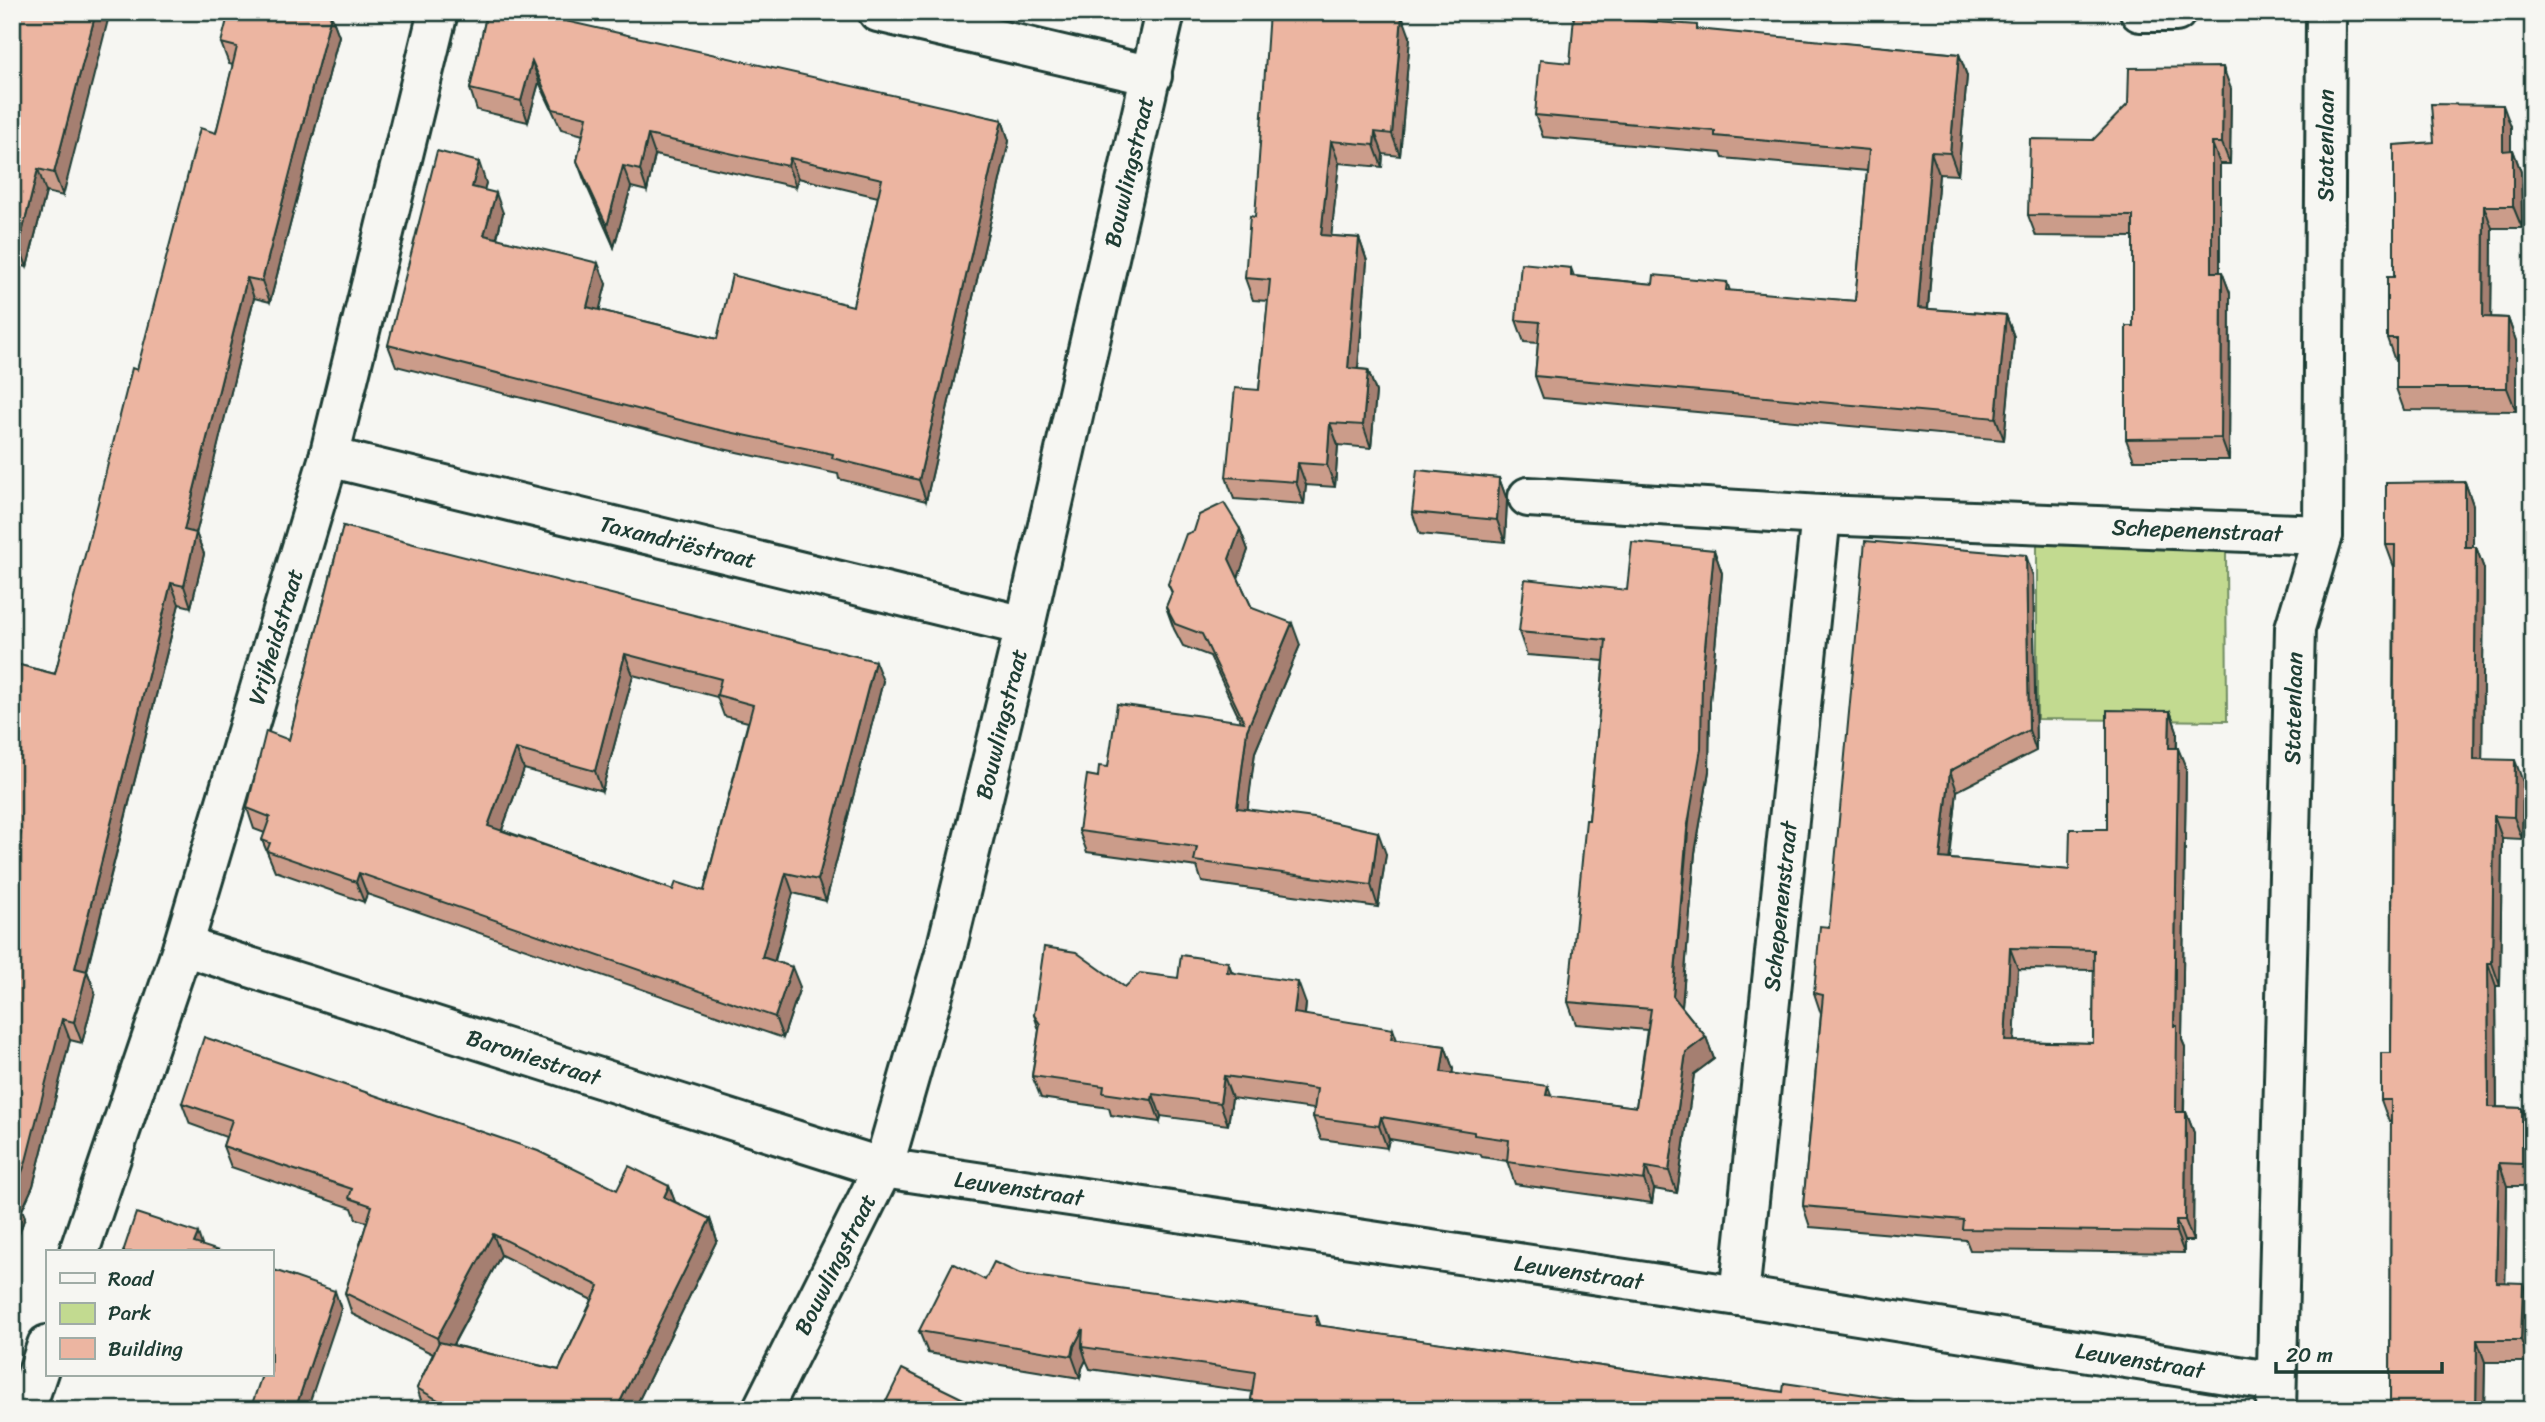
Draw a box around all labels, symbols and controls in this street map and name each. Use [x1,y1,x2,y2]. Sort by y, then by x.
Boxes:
street label: Statenlaan [2305,89,2347,202]
street label: Bouwlingstraat [1092,92,1166,251]
street label: Taxandriëstraat [595,503,760,581]
street label: Schepenenstraat [2111,507,2285,554]
street label: Vrijheidstraat [236,564,316,710]
street label: Bouwlingstraat [963,645,1040,804]
street label: Statenlaan [2272,651,2315,765]
street label: Schepenenstraat [1751,817,1810,993]
street label: Baroniestraat [461,1017,608,1099]
street label: Leuvenstraat [952,1159,1088,1219]
street label: Bouwlingstraat [783,1186,888,1342]
street label: Leuvenstraat [1511,1243,1648,1303]
legend [46,1250,273,1376]
text: Road [108,1260,155,1298]
text: Park [108,1294,151,1332]
text: Building [108,1330,184,1368]
street label: Leuvenstraat [2072,1330,2209,1392]
scale bar [2276,1331,2442,1375]
text: 20 m [2286,1336,2333,1374]

